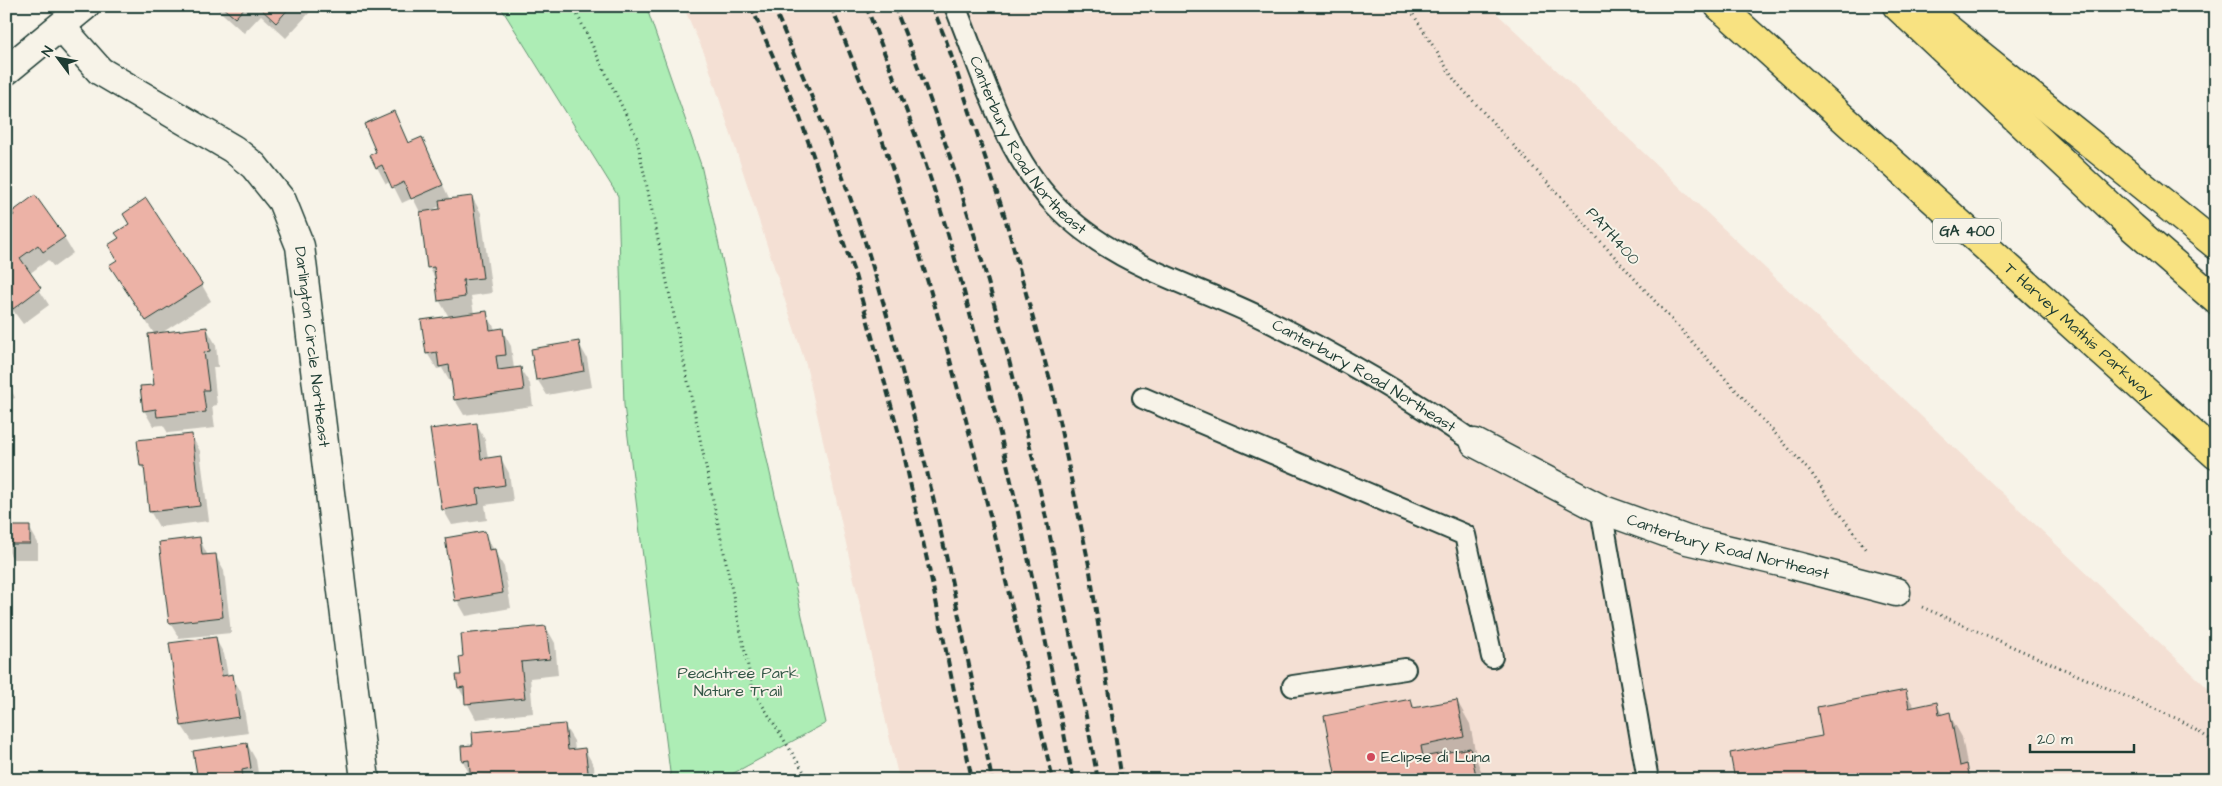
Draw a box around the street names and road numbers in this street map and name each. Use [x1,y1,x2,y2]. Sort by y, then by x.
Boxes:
street label: Canterbury Road Northeast [964,53,1091,240]
street label: PATH400 [1581,202,1645,270]
road number: GA 400 [1933,218,2001,244]
street label: Darlington Circle Northeast [289,245,335,449]
street label: T Harvey Mathis Parkway [1999,258,2159,405]
street label: Canterbury Road Northeast [1268,314,1461,438]
street label: Canterbury Road Northeast [1624,508,1832,585]

